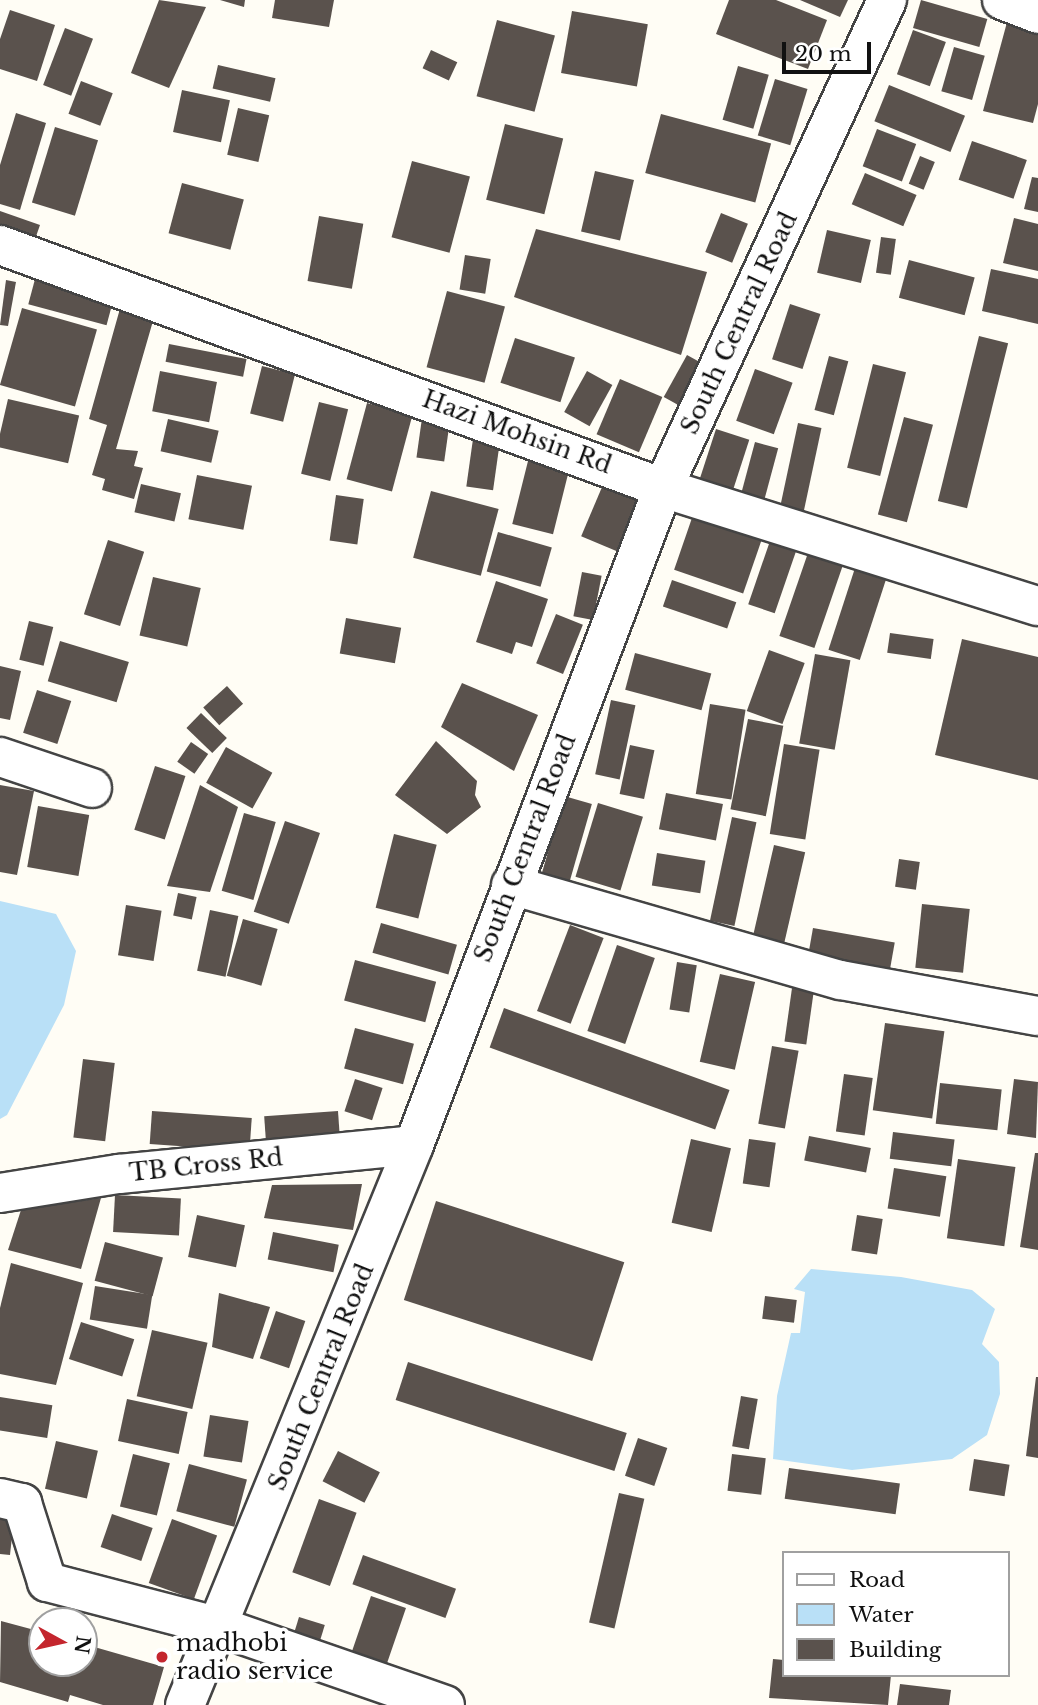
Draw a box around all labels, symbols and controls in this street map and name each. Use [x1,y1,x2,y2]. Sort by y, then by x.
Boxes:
scale bar [786,28,875,72]
text: 20 m [795,41,852,67]
street label: South Central Road [675,207,803,439]
street label: Hazi Mohsin Rd [419,384,615,480]
street label: South Central Road [468,730,582,966]
street label: TB Cross Rd [128,1143,284,1187]
street label: South Central Road [262,1260,380,1494]
legend [782,1551,1010,1677]
text: Road [849,1567,905,1593]
text: Water [849,1602,913,1628]
north arrow [28,1607,98,1677]
place label: madhobi radio service [176,1629,333,1685]
text: N [70,1634,95,1655]
text: Building [849,1637,941,1663]
marker: madhobi radio service [154,1649,170,1665]

